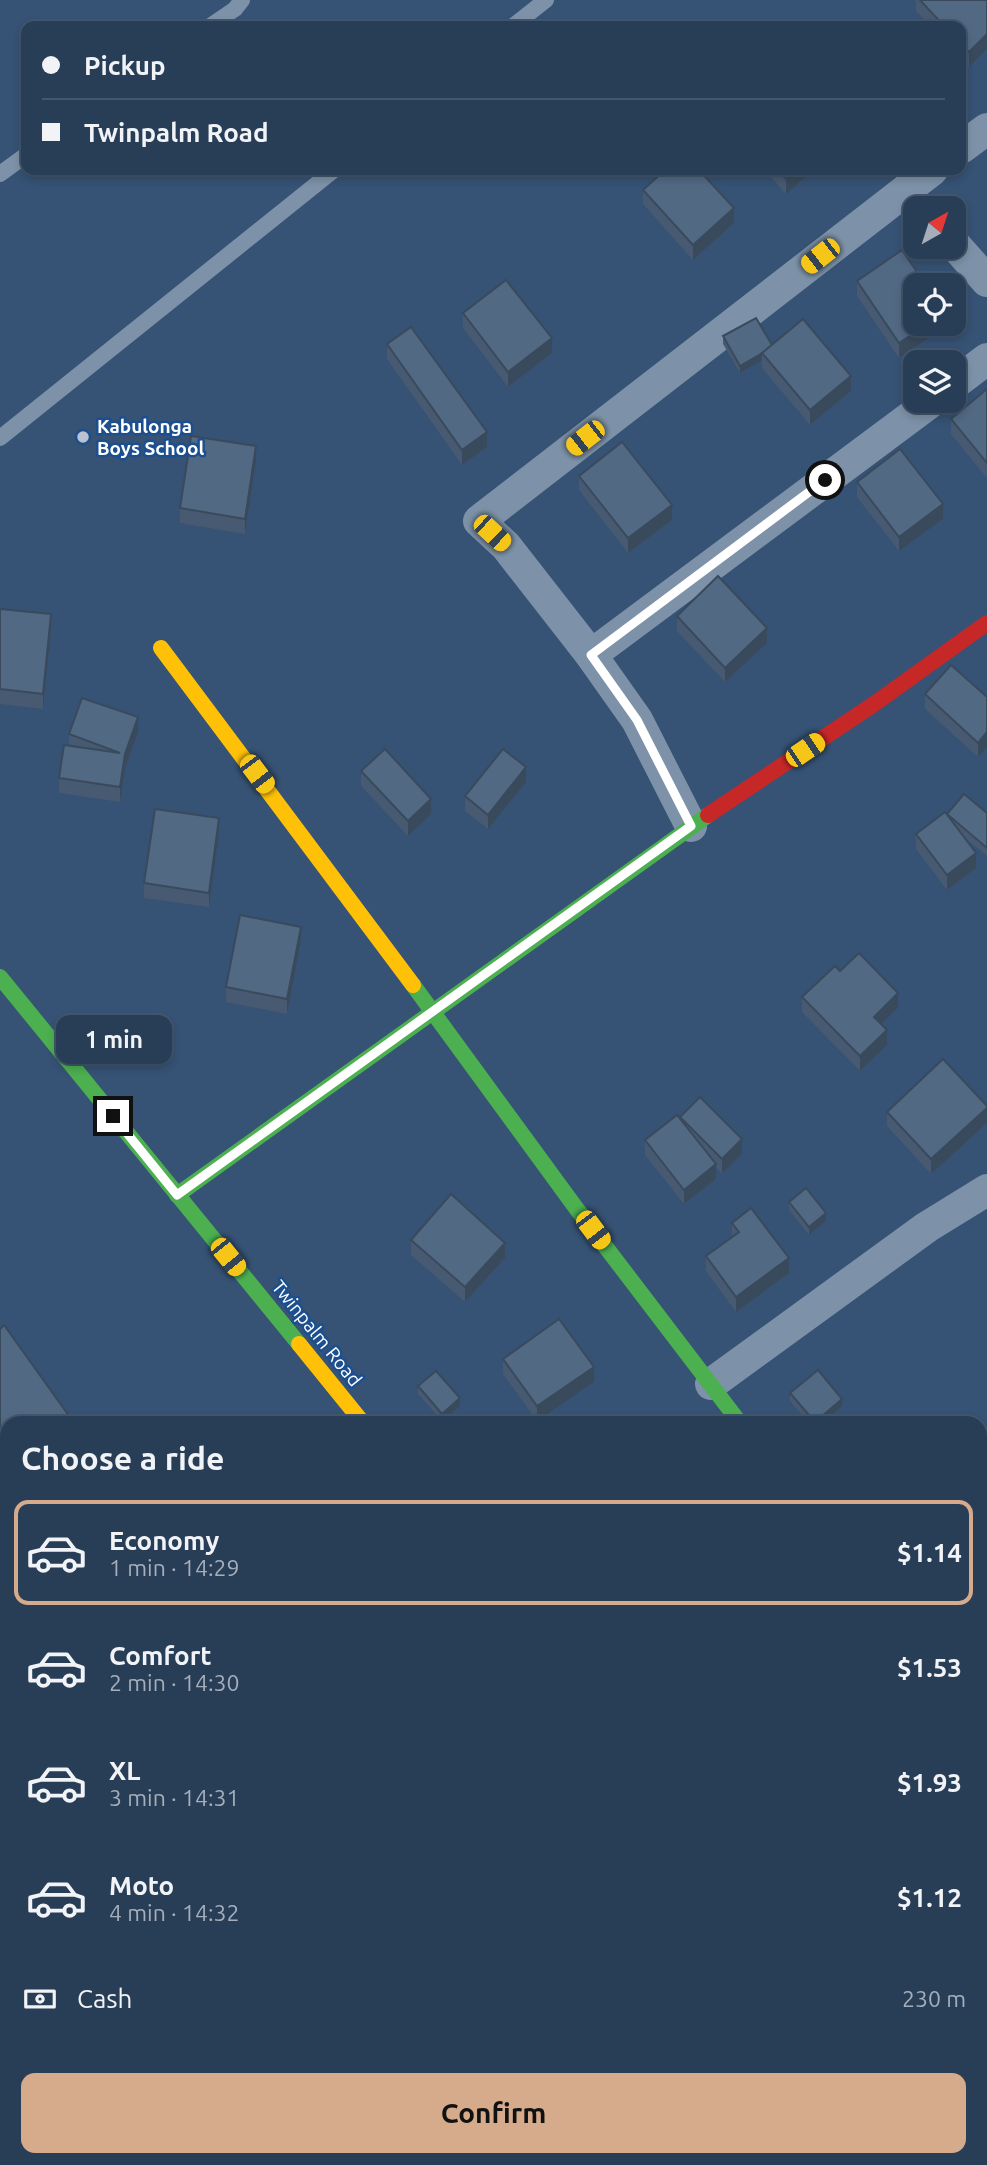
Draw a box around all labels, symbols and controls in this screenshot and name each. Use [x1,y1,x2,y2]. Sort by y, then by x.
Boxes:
text: Pickup [84,51,166,80]
text: Twinpalm Road [84,118,269,147]
north arrow [903,196,966,259]
map controls [903,196,966,413]
car [797,235,844,277]
button: locate [903,273,966,336]
button: layers [903,350,966,413]
place label: Kabulonga Boys School [97,415,204,459]
car [562,417,609,459]
marker: Kabulonga Boys School [75,429,91,445]
route start [809,464,841,496]
car [470,511,515,555]
car [782,730,829,770]
car [236,751,279,797]
callout: 1 min [55,1014,171,1064]
text: 1 min [85,1027,143,1052]
route end [97,1100,129,1132]
car [572,1207,615,1253]
car [207,1234,250,1280]
street label: Twinpalm Road [268,1276,366,1390]
text: Choose a ride [21,1440,224,1476]
icon: car [25,1521,88,1584]
text: Economy [109,1526,219,1555]
text: $1.14 [897,1538,962,1567]
text: 1 min · 14:29 [109,1555,240,1580]
icon: car [25,1636,88,1699]
text: Comfort [109,1641,212,1670]
text: $1.53 [897,1653,962,1682]
text: 2 min · 14:30 [109,1670,240,1695]
icon: car [25,1751,88,1814]
text: XL [109,1756,140,1785]
text: $1.93 [897,1768,962,1797]
text: 3 min · 14:31 [109,1785,240,1810]
icon: car [25,1866,88,1929]
text: Moto [109,1871,174,1900]
text: $1.12 [897,1883,962,1912]
text: 4 min · 14:32 [109,1900,240,1925]
icon: cash [21,1980,59,2018]
text: Cash [77,1984,132,2013]
text: 230 m [902,1986,966,2011]
button: Confirm [21,2073,966,2153]

